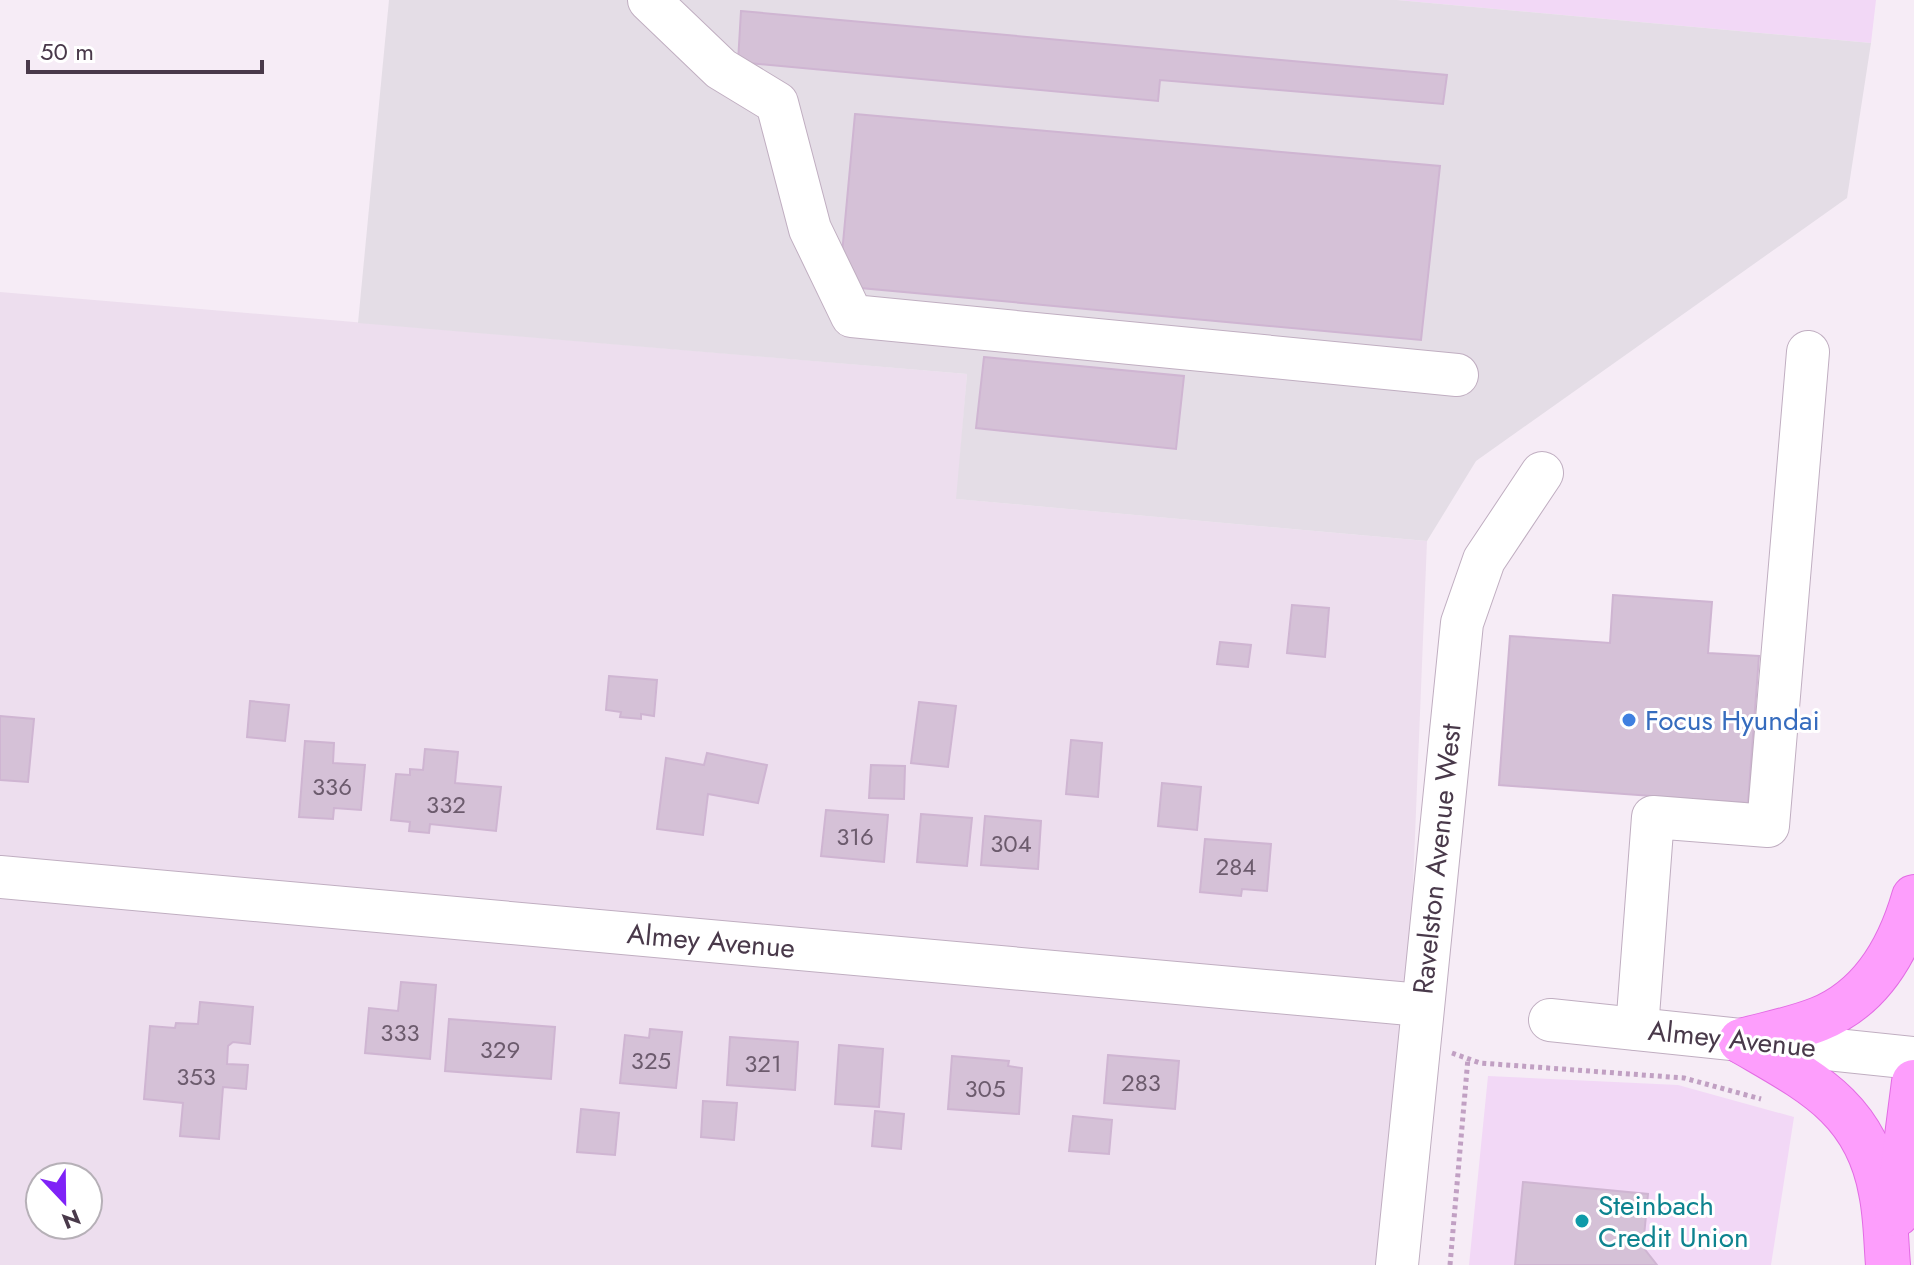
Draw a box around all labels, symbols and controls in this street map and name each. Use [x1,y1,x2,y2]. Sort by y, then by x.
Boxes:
scale bar [28,24,262,74]
text: 50 m [40,34,94,69]
place label: Focus Hyundai [1645,700,1820,741]
marker: Focus Hyundai [1620,711,1638,729]
street label: Ravelston Avenue West [1402,721,1472,996]
house number: 336 [312,769,352,804]
house number: 332 [426,787,466,822]
house number: 316 [836,819,874,854]
house number: 304 [990,826,1032,861]
house number: 284 [1216,849,1256,884]
street label: Almey Avenue [625,913,797,969]
street label: Almey Avenue [1646,1010,1818,1068]
house number: 333 [380,1015,420,1050]
house number: 329 [480,1032,520,1067]
house number: 325 [631,1043,671,1078]
house number: 321 [744,1046,782,1081]
house number: 353 [176,1059,216,1094]
house number: 283 [1121,1065,1161,1100]
house number: 305 [964,1071,1006,1106]
north arrow [24,1161,104,1241]
place label: Steinbach Credit Union [1598,1185,1749,1258]
text: N [57,1201,86,1238]
marker: Steinbach Credit Union [1573,1212,1591,1230]

